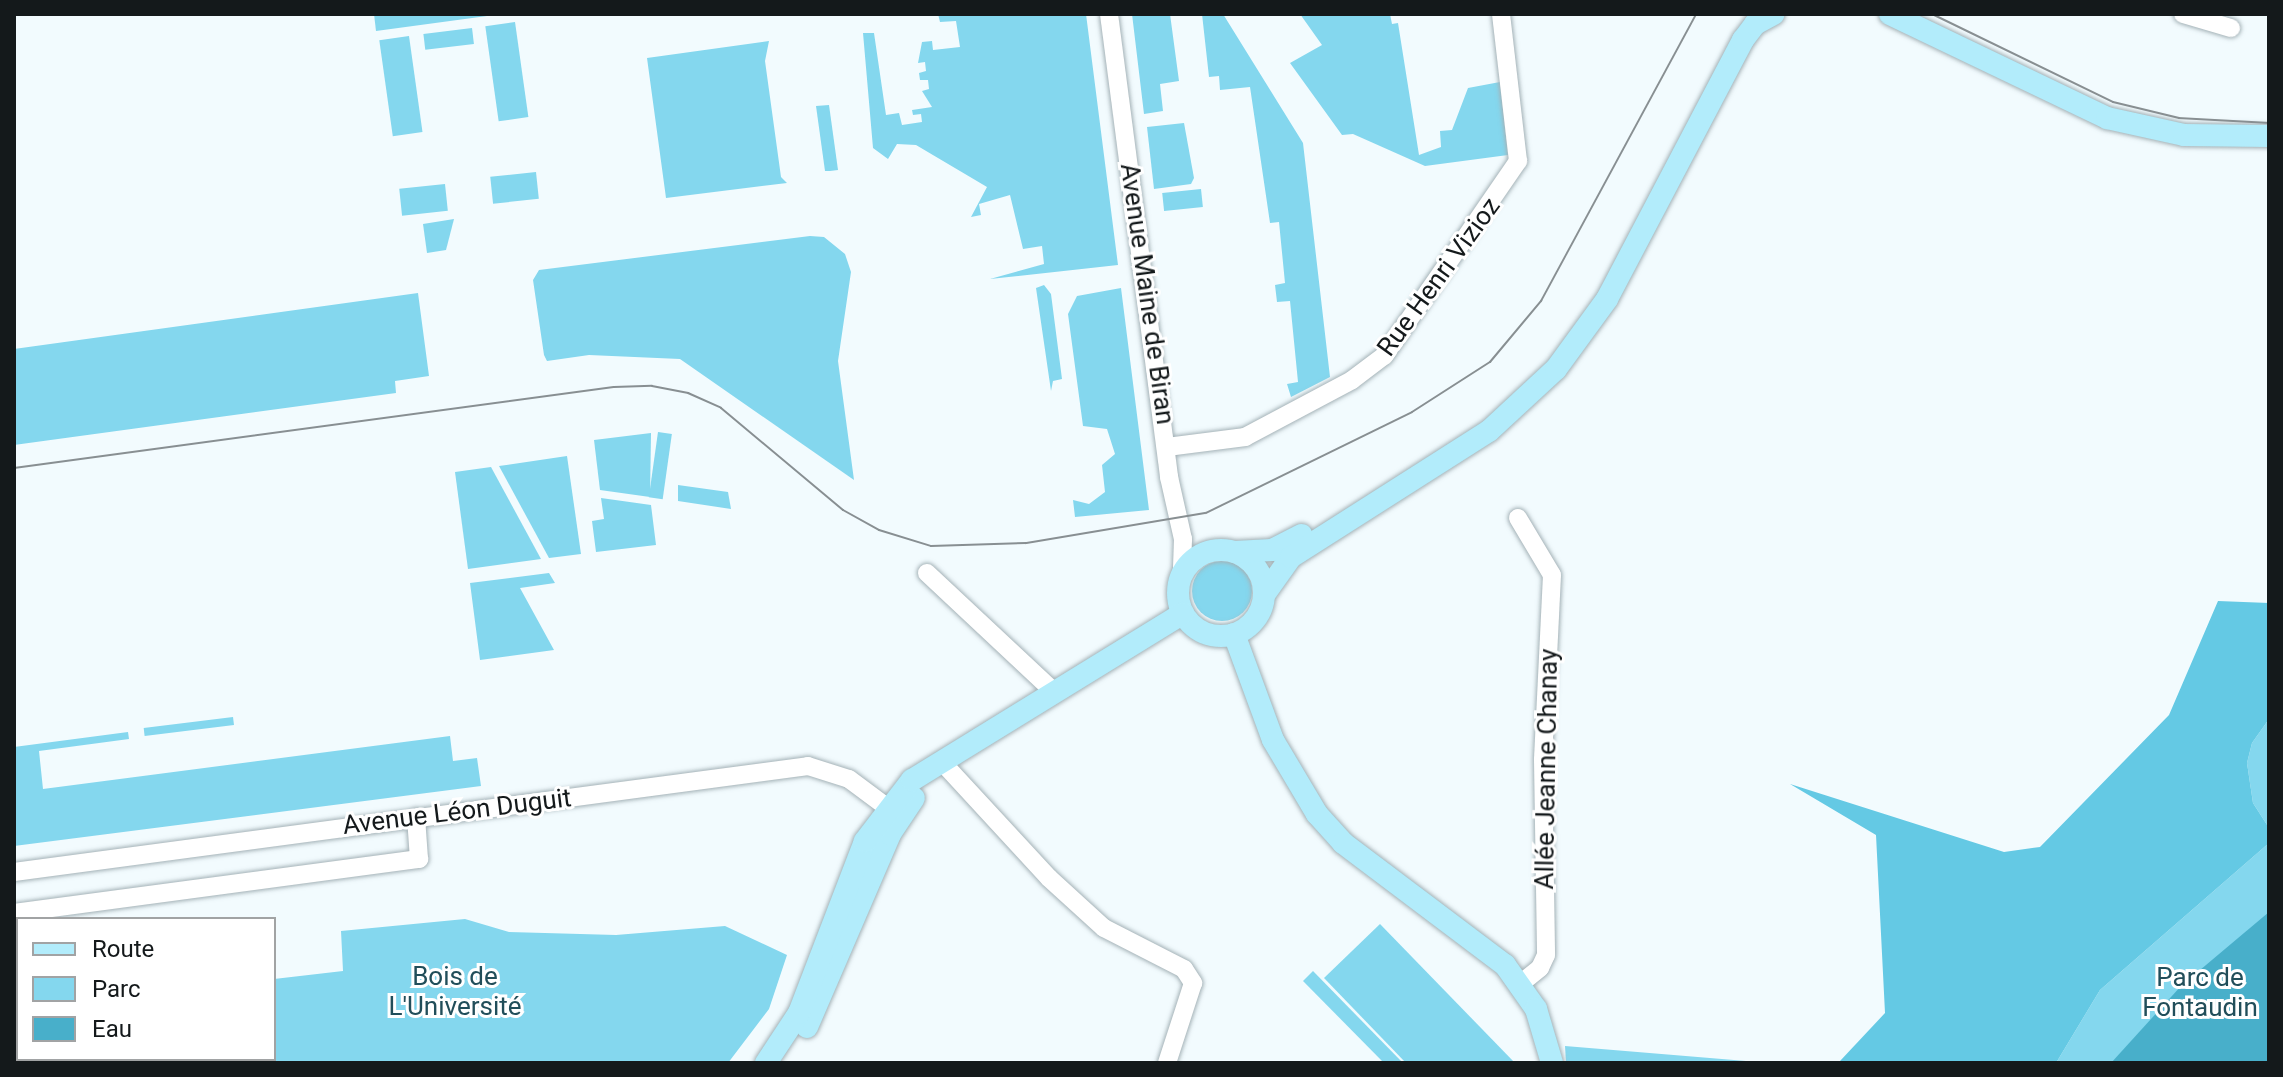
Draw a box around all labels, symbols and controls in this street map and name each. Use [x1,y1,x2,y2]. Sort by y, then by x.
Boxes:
street label: Avenue Maine de Biran [1113,161,1181,427]
street label: Rue Henri Vizioz [1371,192,1507,362]
street label: Allée Jeanne Chanay [1529,648,1565,890]
street label: Avenue Léon Duguit [341,782,573,842]
legend [16,917,276,1061]
text: Route [92,935,154,963]
park label: Bois de L'Université [388,961,522,1022]
park label: Parc de Fontaudin [2142,962,2258,1024]
text: Parc [92,975,141,1003]
text: Eau [92,1015,132,1043]

